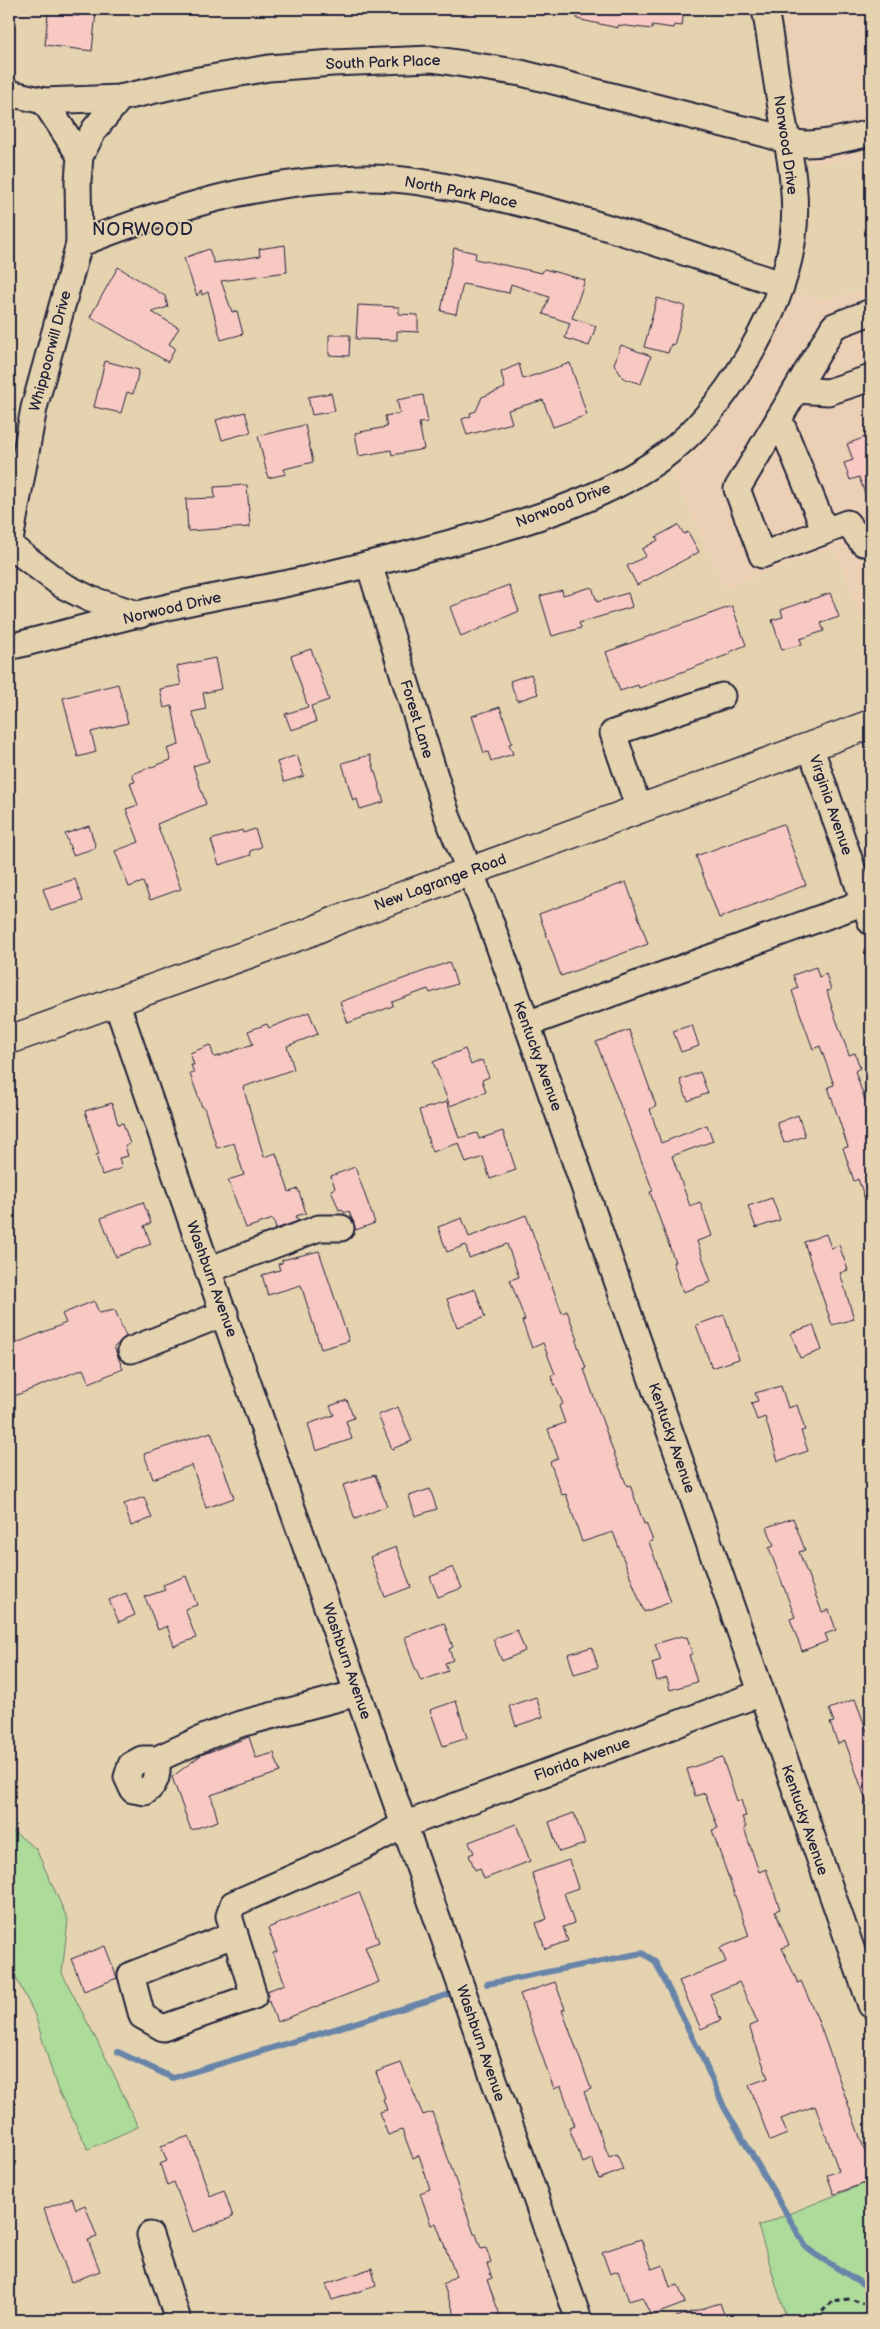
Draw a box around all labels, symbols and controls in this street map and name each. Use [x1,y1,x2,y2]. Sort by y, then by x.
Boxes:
street label: South Park Place [325,51,441,74]
street label: Norwood Drive [769,94,802,196]
street label: North Park Place [403,172,519,213]
district label: NORWOOD [92,219,194,240]
street label: Whippoorwill Drive [25,289,76,414]
street label: Norwood Drive [513,479,613,532]
street label: Norwood Drive [121,588,223,629]
street label: Forest Lane [396,678,437,761]
street label: Virginia Avenue [804,752,857,858]
street label: New Lagrange Road [371,850,509,915]
street label: Kentucky Avenue [509,999,566,1114]
street label: Washburn Avenue [182,1219,241,1340]
street label: Kentucky Avenue [644,1380,699,1496]
street label: Washburn Avenue [318,1600,375,1722]
street label: Florida Avenue [531,1733,633,1786]
street label: Kentucky Avenue [777,1762,832,1878]
street label: Washburn Avenue [452,1982,509,2104]

